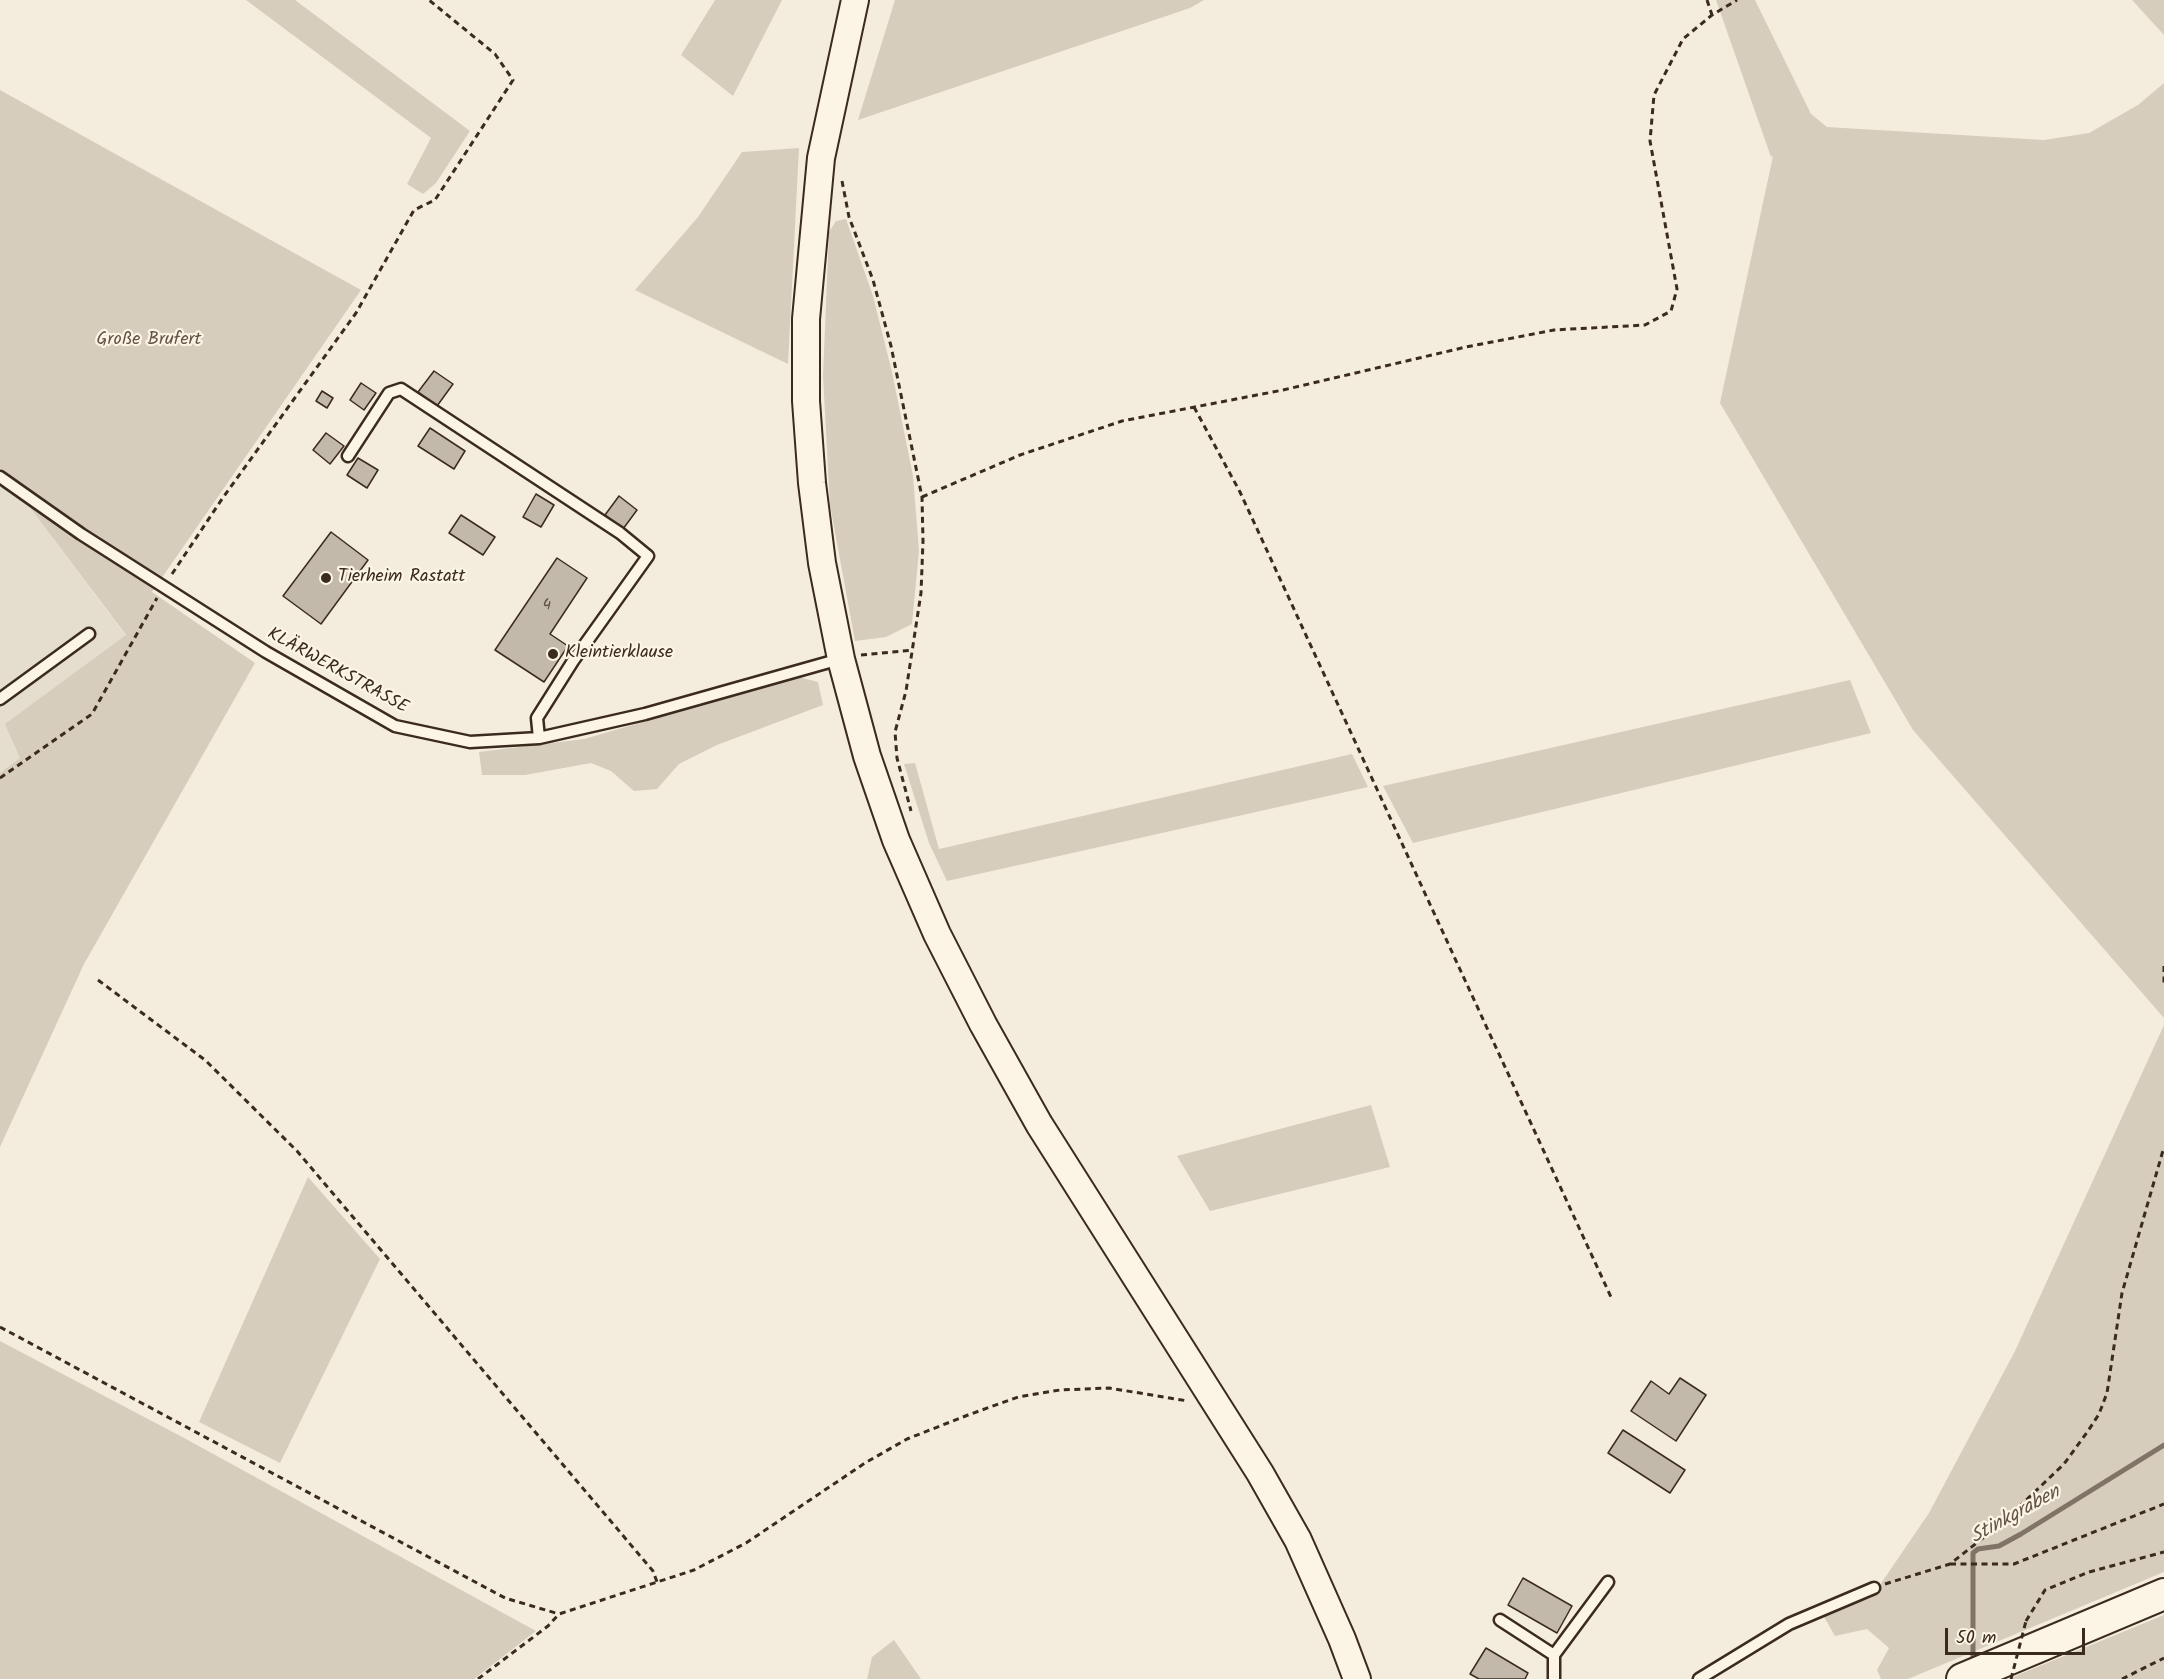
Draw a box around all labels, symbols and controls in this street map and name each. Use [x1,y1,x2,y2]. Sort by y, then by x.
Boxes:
park label: Große Brufert [97,330,201,352]
place label: Tierheim Rastatt [338,567,466,589]
marker: Tierheim Rastatt [319,571,333,585]
house number: 4 [543,597,551,615]
street label: KLÄRWERKSTRASSE [263,624,411,720]
place label: Kleintierklause [565,643,673,665]
marker: Kleintierklause [546,647,560,661]
water label: Stinkgraben [1967,1482,2065,1550]
scale bar [1948,1616,2088,1654]
text: 50 m [1956,1624,1996,1653]

